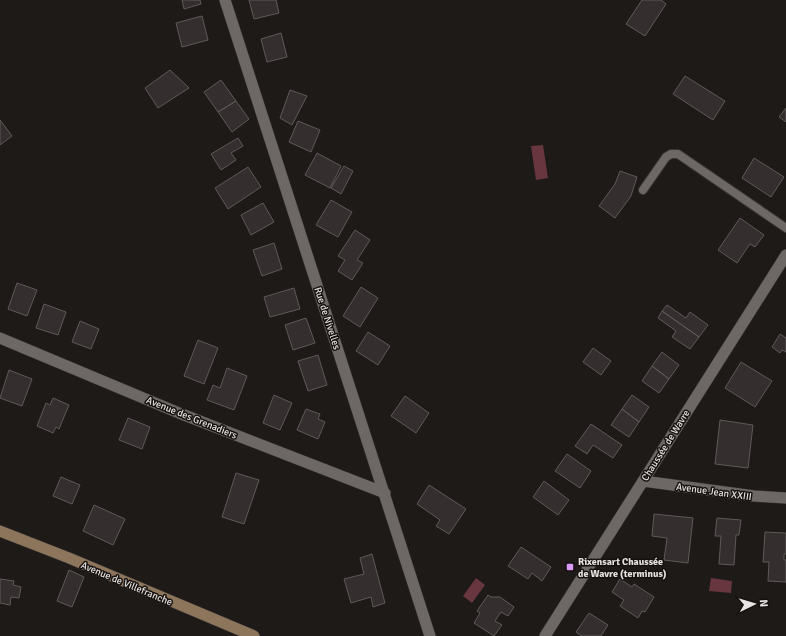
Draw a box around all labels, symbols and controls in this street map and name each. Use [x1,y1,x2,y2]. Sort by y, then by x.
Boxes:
street label: Rue de Nivelles [311,286,343,352]
street label: Avenue des Grenadiers [144,394,239,442]
street label: Chaussée de Wavre [639,408,693,483]
street label: Avenue Jean XXIII [675,481,752,503]
place label: Rixensart Chaussée de Wavre (terminus) [578,556,667,580]
street label: Avenue de Villefranche [79,559,174,609]
marker: Rixensart Chaussée de Wavre (terminus) [565,562,575,572]
north arrow [734,584,774,624]
text: N [757,599,770,608]

